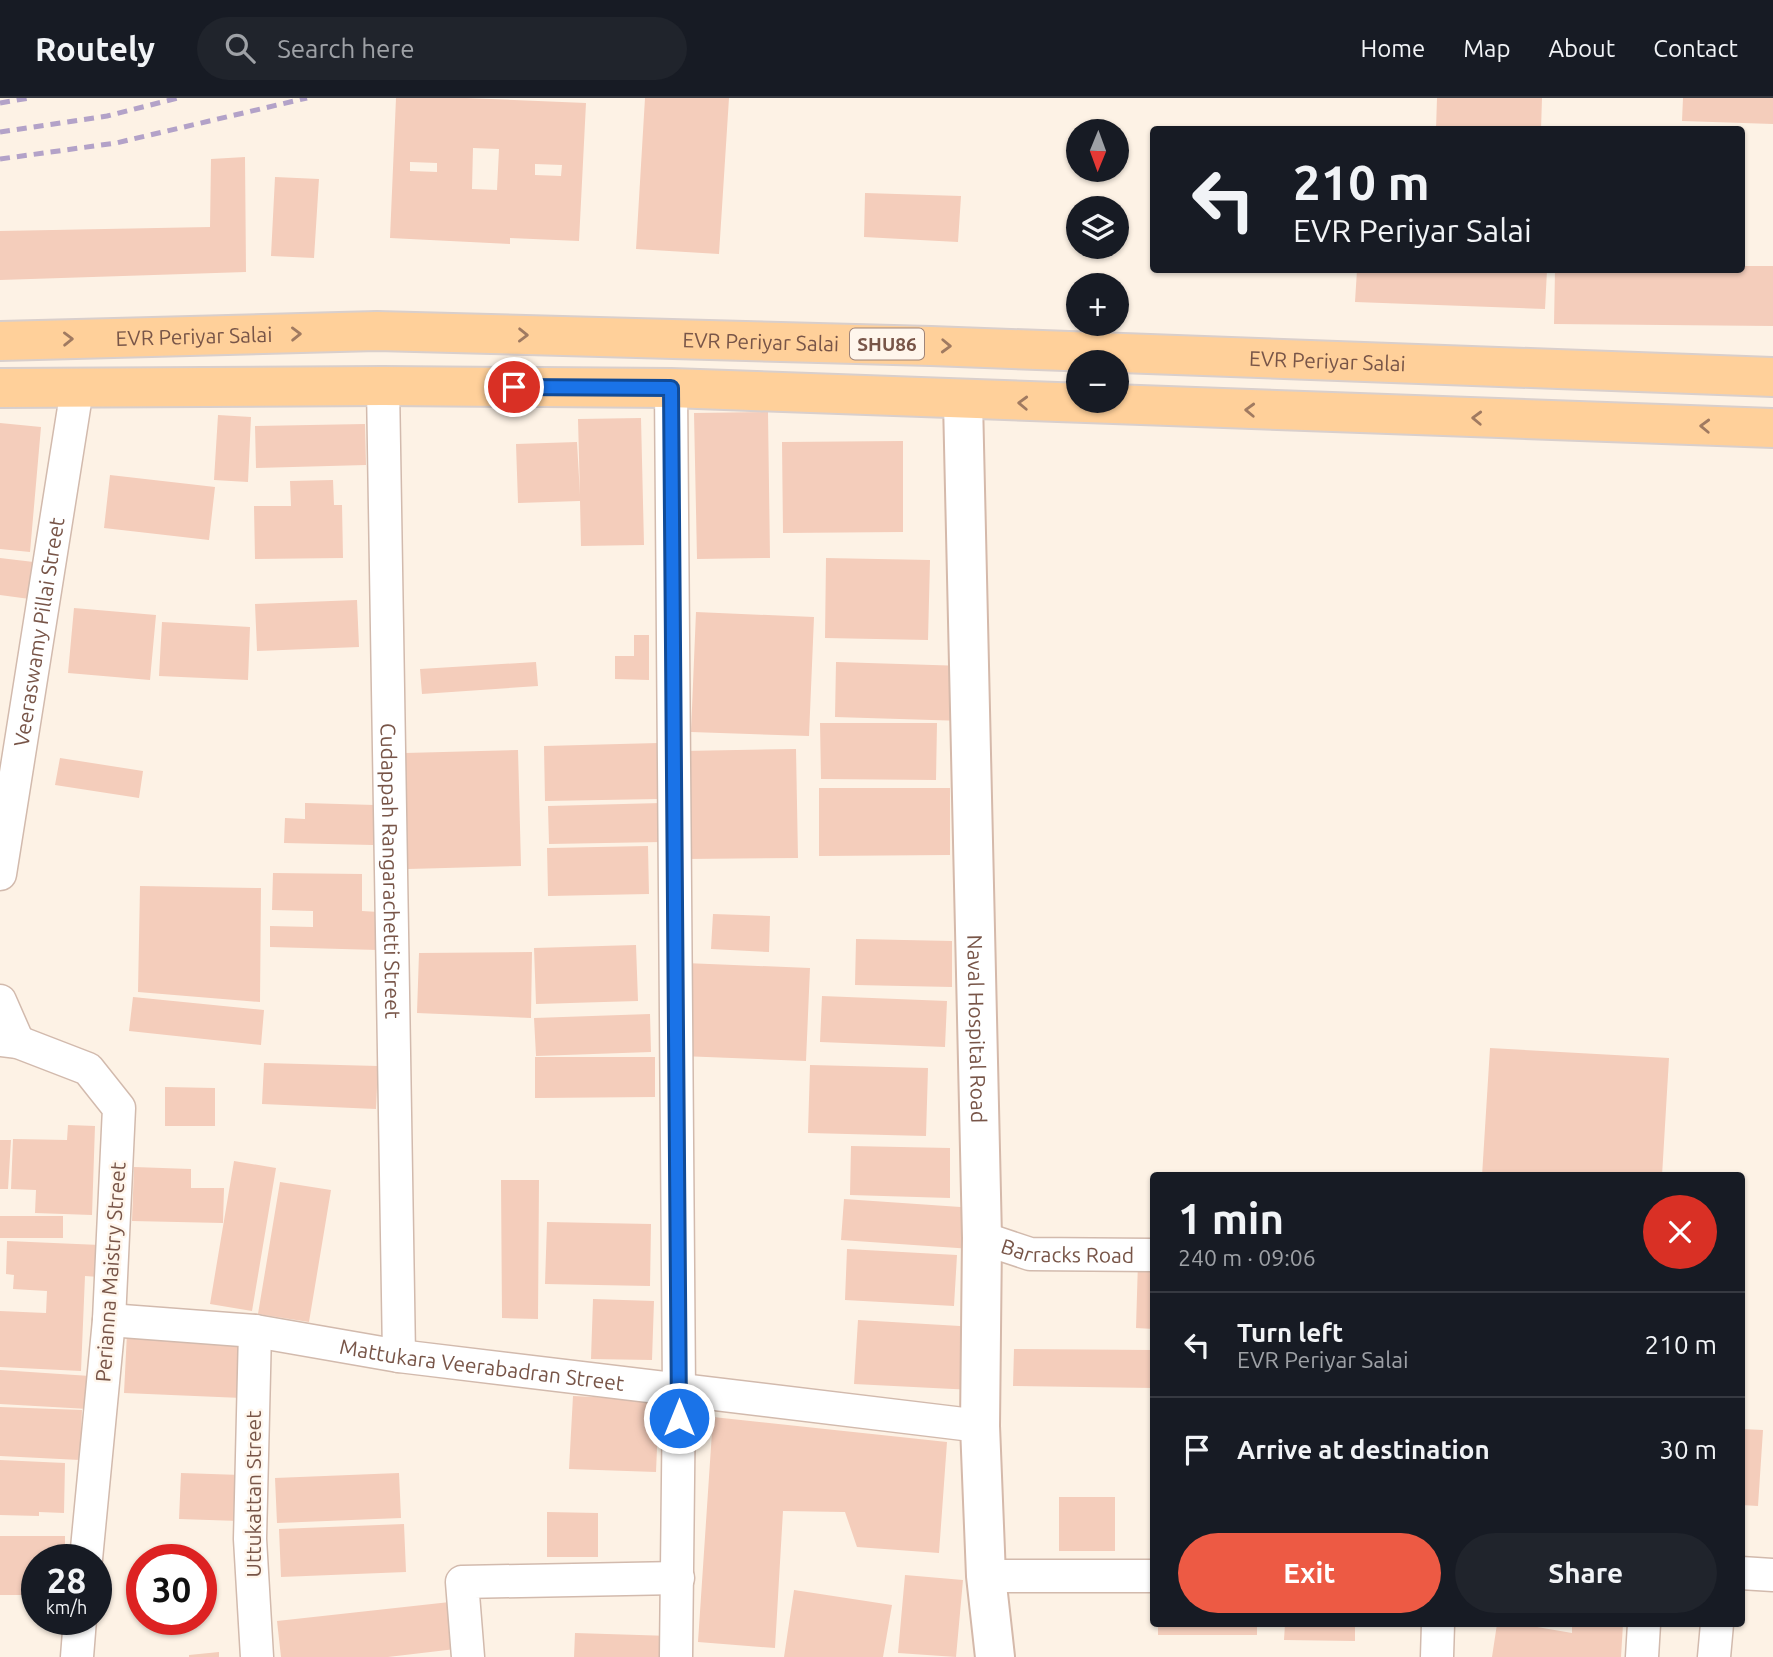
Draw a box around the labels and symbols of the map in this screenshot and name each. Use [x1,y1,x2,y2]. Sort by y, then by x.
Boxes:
north arrow [1066,119,1129,182]
street label: EVR Periyar Salai [115,322,273,350]
one-way arrow [290,326,301,341]
one-way arrow [518,327,529,343]
street label: EVR Periyar Salai [682,327,839,356]
road number: SHU86 [850,328,924,360]
one-way arrow [63,332,74,347]
one-way arrow [941,339,952,354]
street label: EVR Periyar Salai [1249,346,1406,375]
pin [484,357,544,417]
one-way arrow [1017,395,1028,410]
one-way arrow [1244,403,1255,418]
one-way arrow [1472,411,1483,426]
one-way arrow [1699,418,1710,434]
street label: Veeraswamy Pillai Street [8,516,68,748]
street label: Cudappah Rangarachetti Street [377,723,405,1019]
street label: Naval Hospital Road [963,934,991,1123]
street label: Perianna Maistry Street [90,1161,130,1383]
street label: Barracks Road [998,1233,1134,1267]
street label: Mattukara Veerabadran Street [338,1334,626,1395]
position arrow [642,1381,716,1455]
street label: Uttukattan Street [241,1411,265,1577]
speed limit sign: 30 [126,1544,217,1635]

